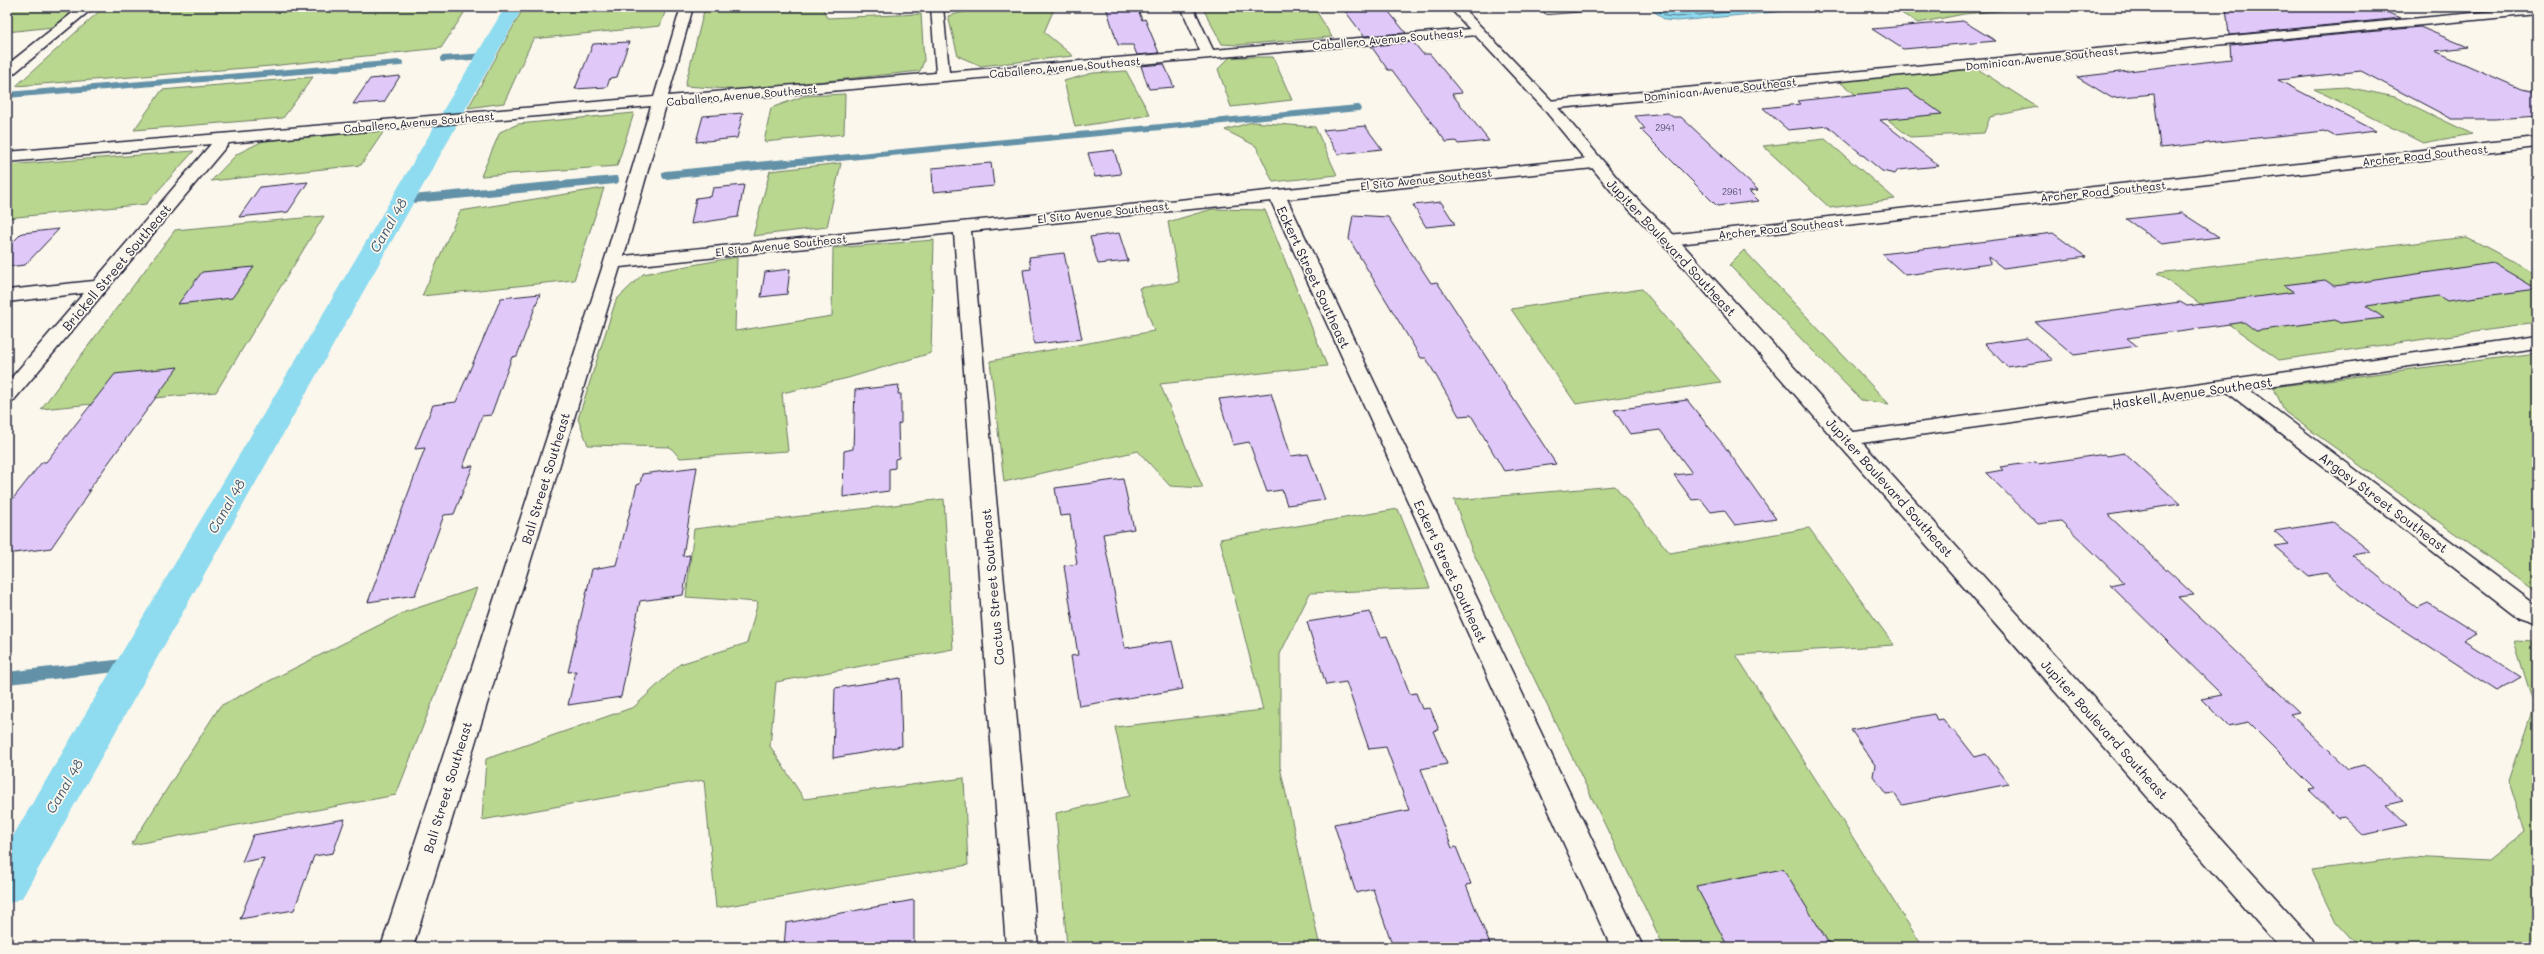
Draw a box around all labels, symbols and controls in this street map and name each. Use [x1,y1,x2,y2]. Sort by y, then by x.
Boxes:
street label: Caballero Avenue Southeast [1312,25,1464,53]
street label: Dominican Avenue Southeast [1965,42,2119,73]
street label: Caballero Avenue Southeast [989,53,1141,81]
street label: Dominican Avenue Southeast [1643,73,1797,104]
street label: Caballero Avenue Southeast [666,81,818,109]
street label: Caballero Avenue Southeast [343,108,495,136]
house number: 2941 [1655,122,1675,133]
street label: Archer Road Southeast [2361,141,2489,169]
street label: El Sito Avenue Southeast [1359,165,1493,193]
street label: Jupiter Boulevard Southeast [1604,175,1741,320]
street label: Archer Road Southeast [2039,177,2167,205]
house number: 2961 [1722,186,1742,197]
water label: Canal 48 [365,194,411,256]
street label: El Sito Avenue Southeast [1036,198,1170,226]
street label: Brickell Street Southeast [58,200,174,334]
street label: Eckert Street Southeast [1273,203,1355,351]
street label: Archer Road Southeast [1717,214,1845,242]
street label: El Sito Avenue Southeast [714,231,848,259]
street label: Haskell Avenue Southeast [2111,372,2274,412]
street label: Bali Street Southeast [517,410,573,546]
street label: Jupiter Boulevard Southeast [1823,414,1957,561]
street label: Argosy Street Southeast [2316,448,2452,556]
water label: Canal 48 [203,475,249,537]
street label: Eckert Street Southeast [1410,497,1492,645]
street label: Cactus Street Southeast [977,508,1007,666]
street label: Jupiter Boulevard Southeast [2038,656,2172,803]
street label: Bali Street Southeast [419,719,475,855]
water label: Canal 48 [41,755,87,817]

